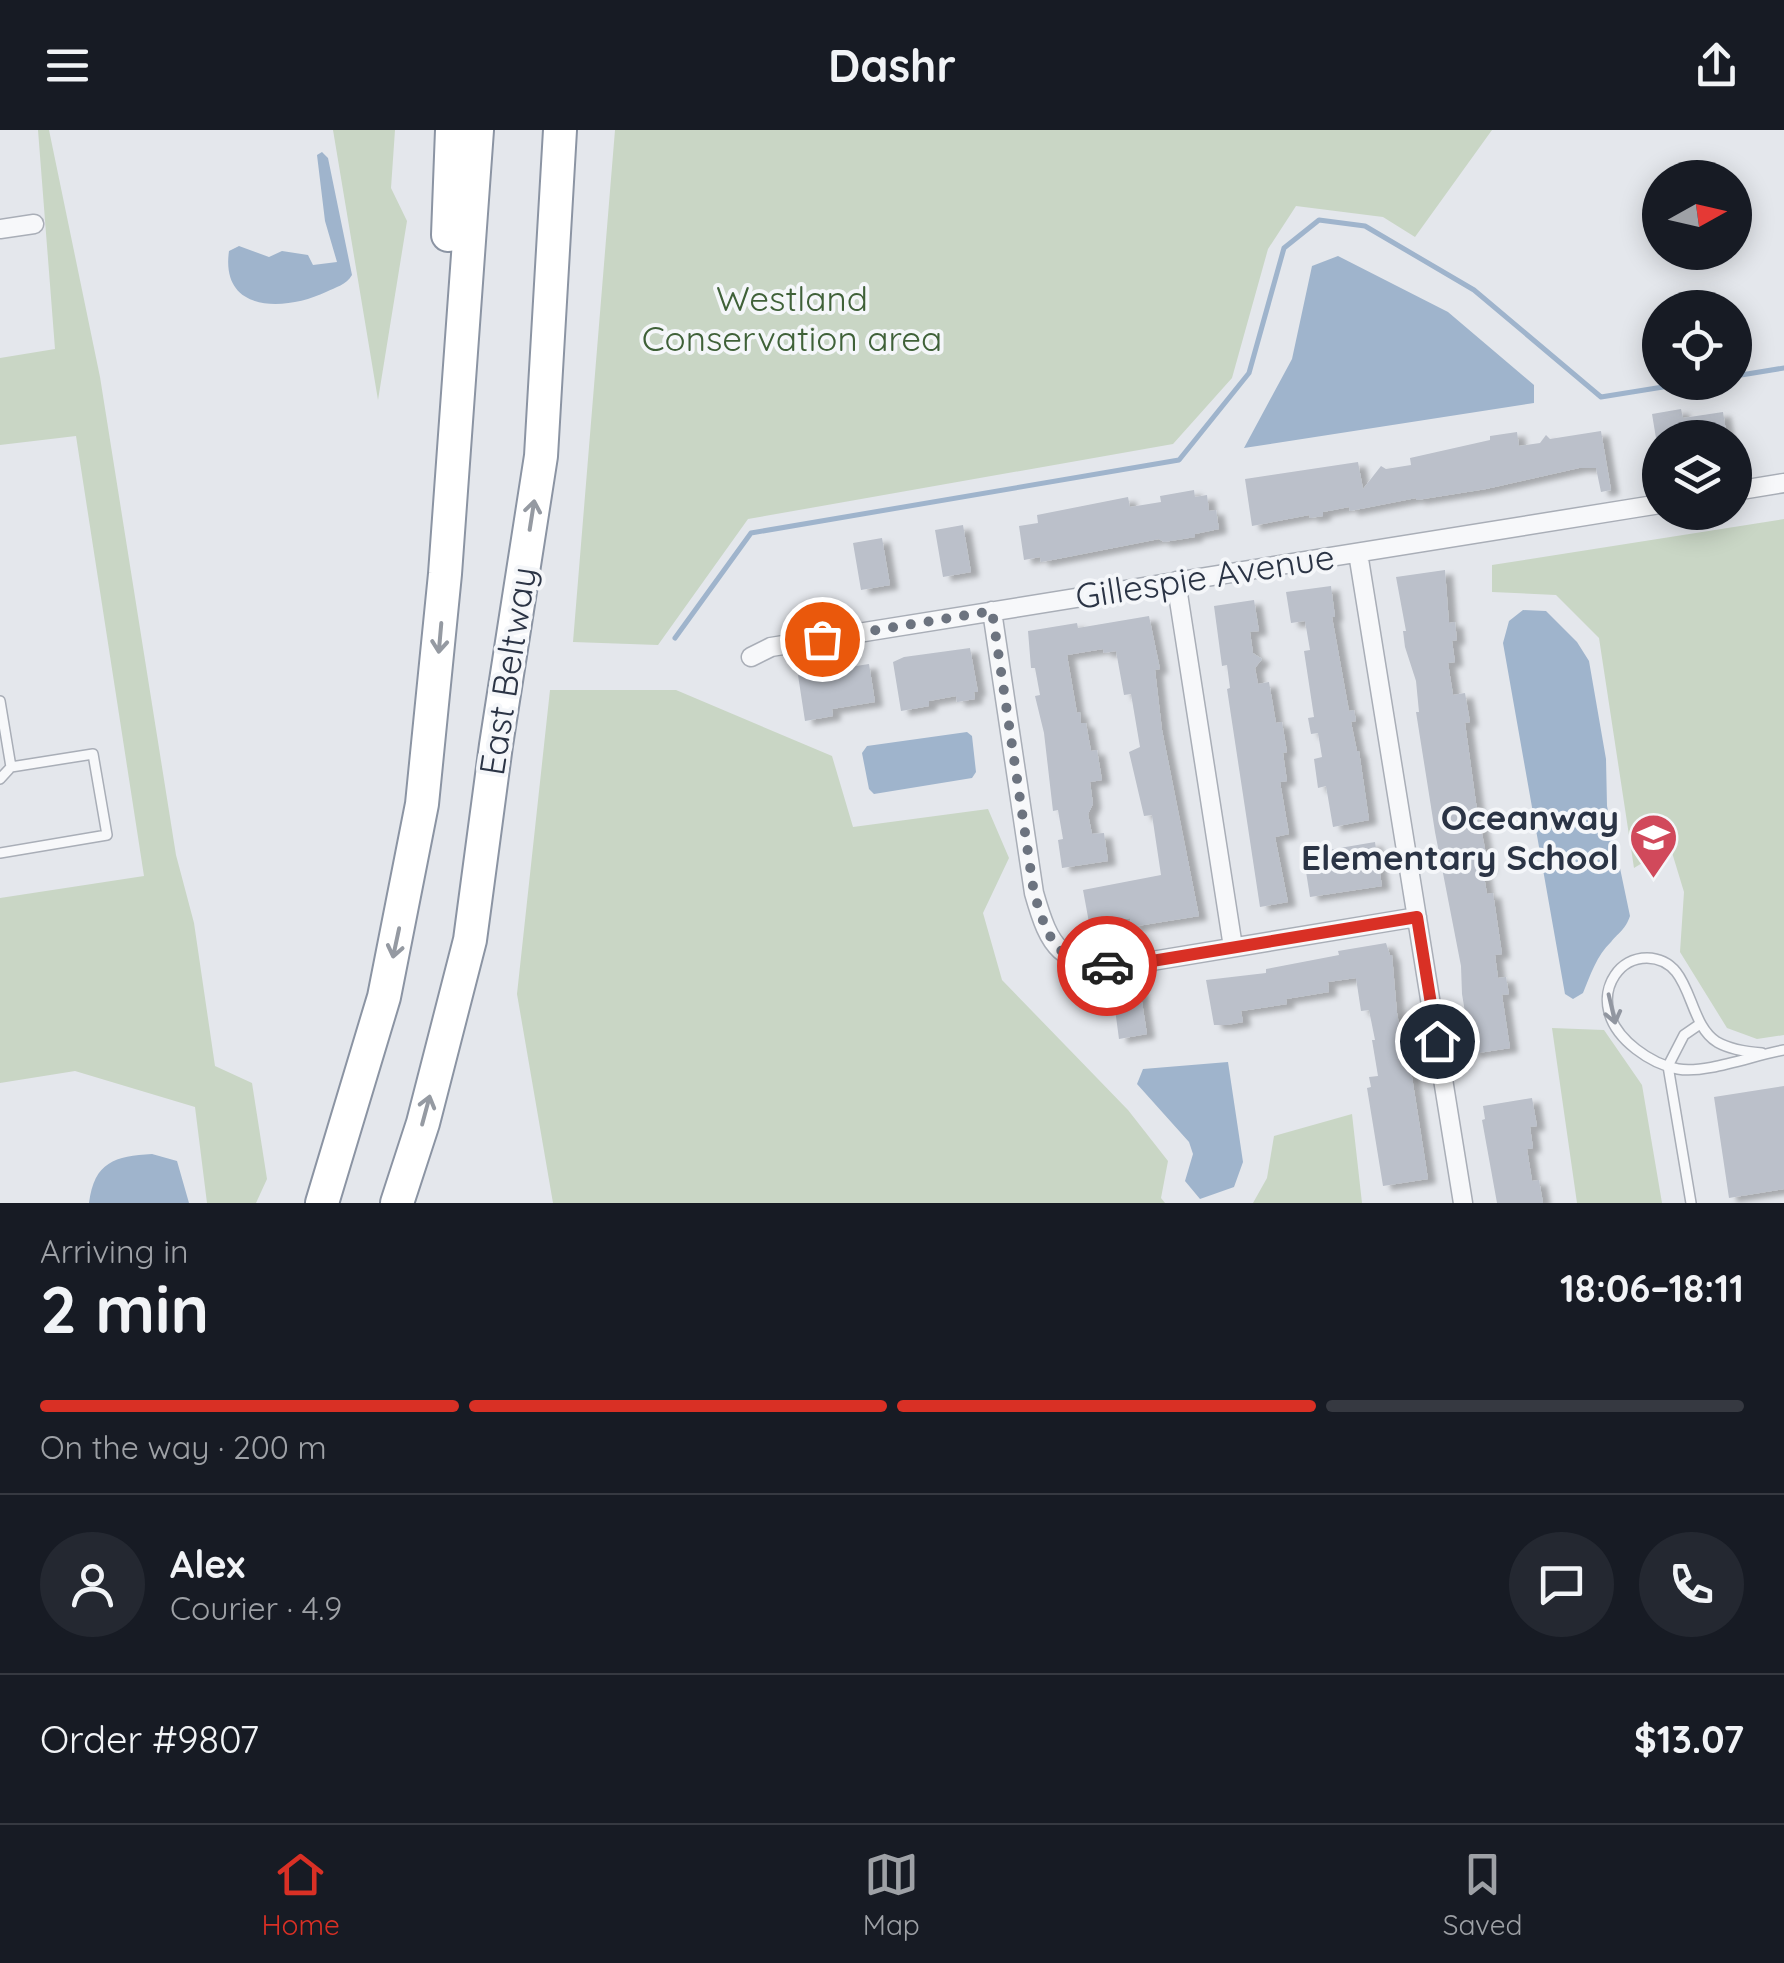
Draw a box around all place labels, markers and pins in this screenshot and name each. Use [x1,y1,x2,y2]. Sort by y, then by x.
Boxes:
pin [780,597,865,682]
place label: Oceanway Elementary School [1301,795,1619,879]
school or university icon: Oceanway Elementary School [1628,812,1680,880]
pin [1395,999,1480,1084]

